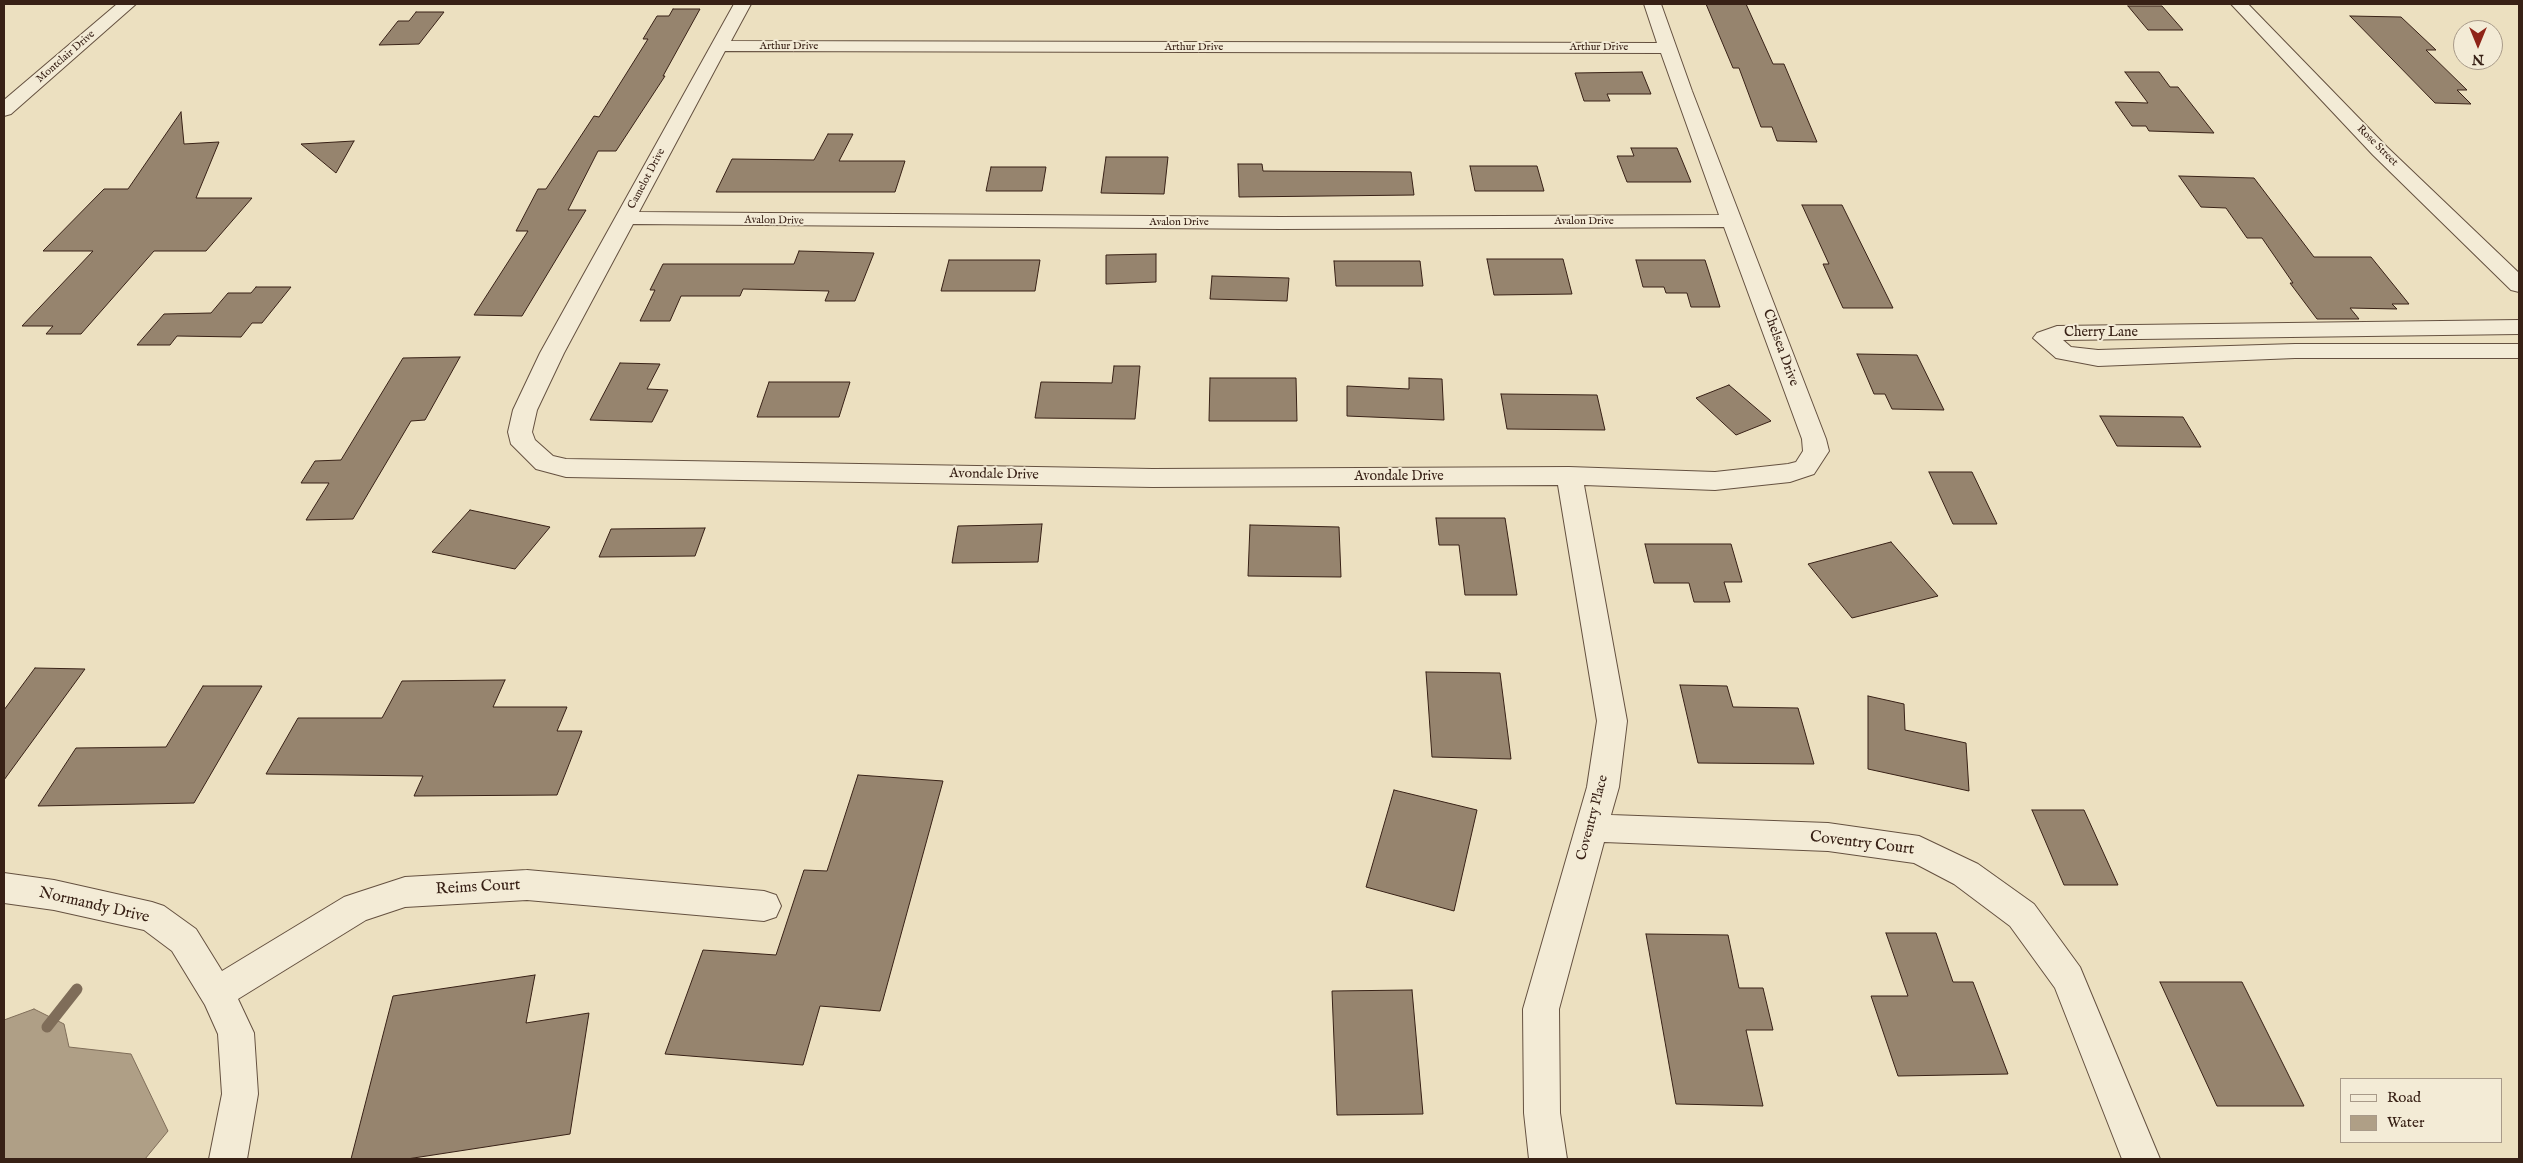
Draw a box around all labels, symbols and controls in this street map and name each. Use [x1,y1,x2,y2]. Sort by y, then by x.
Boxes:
north arrow [2453,20,2503,70]
street label: Montclair Drive [34,28,98,86]
street label: Arthur Drive [760,40,818,54]
street label: Arthur Drive [1165,41,1223,55]
street label: Arthur Drive [1570,41,1628,55]
text: N [2472,50,2484,68]
street label: Rose Street [2354,123,2400,169]
street label: Camelot Drive [625,146,669,212]
street label: Avalon Drive [744,214,804,228]
street label: Avalon Drive [1554,215,1614,229]
street label: Avalon Drive [1149,216,1209,230]
street label: Chelsea Drive [1758,307,1802,389]
street label: Cherry Lane [2064,325,2138,341]
street label: Avondale Drive [949,466,1039,484]
street label: Avondale Drive [1354,469,1444,485]
street label: Coventry Place [1574,773,1612,863]
street label: Coventry Court [1809,828,1915,860]
street label: Reims Court [435,876,521,900]
street label: Normandy Drive [37,884,151,928]
legend [2340,1078,2503,1143]
text: Road [2387,1088,2421,1107]
text: Water [2387,1113,2424,1132]

